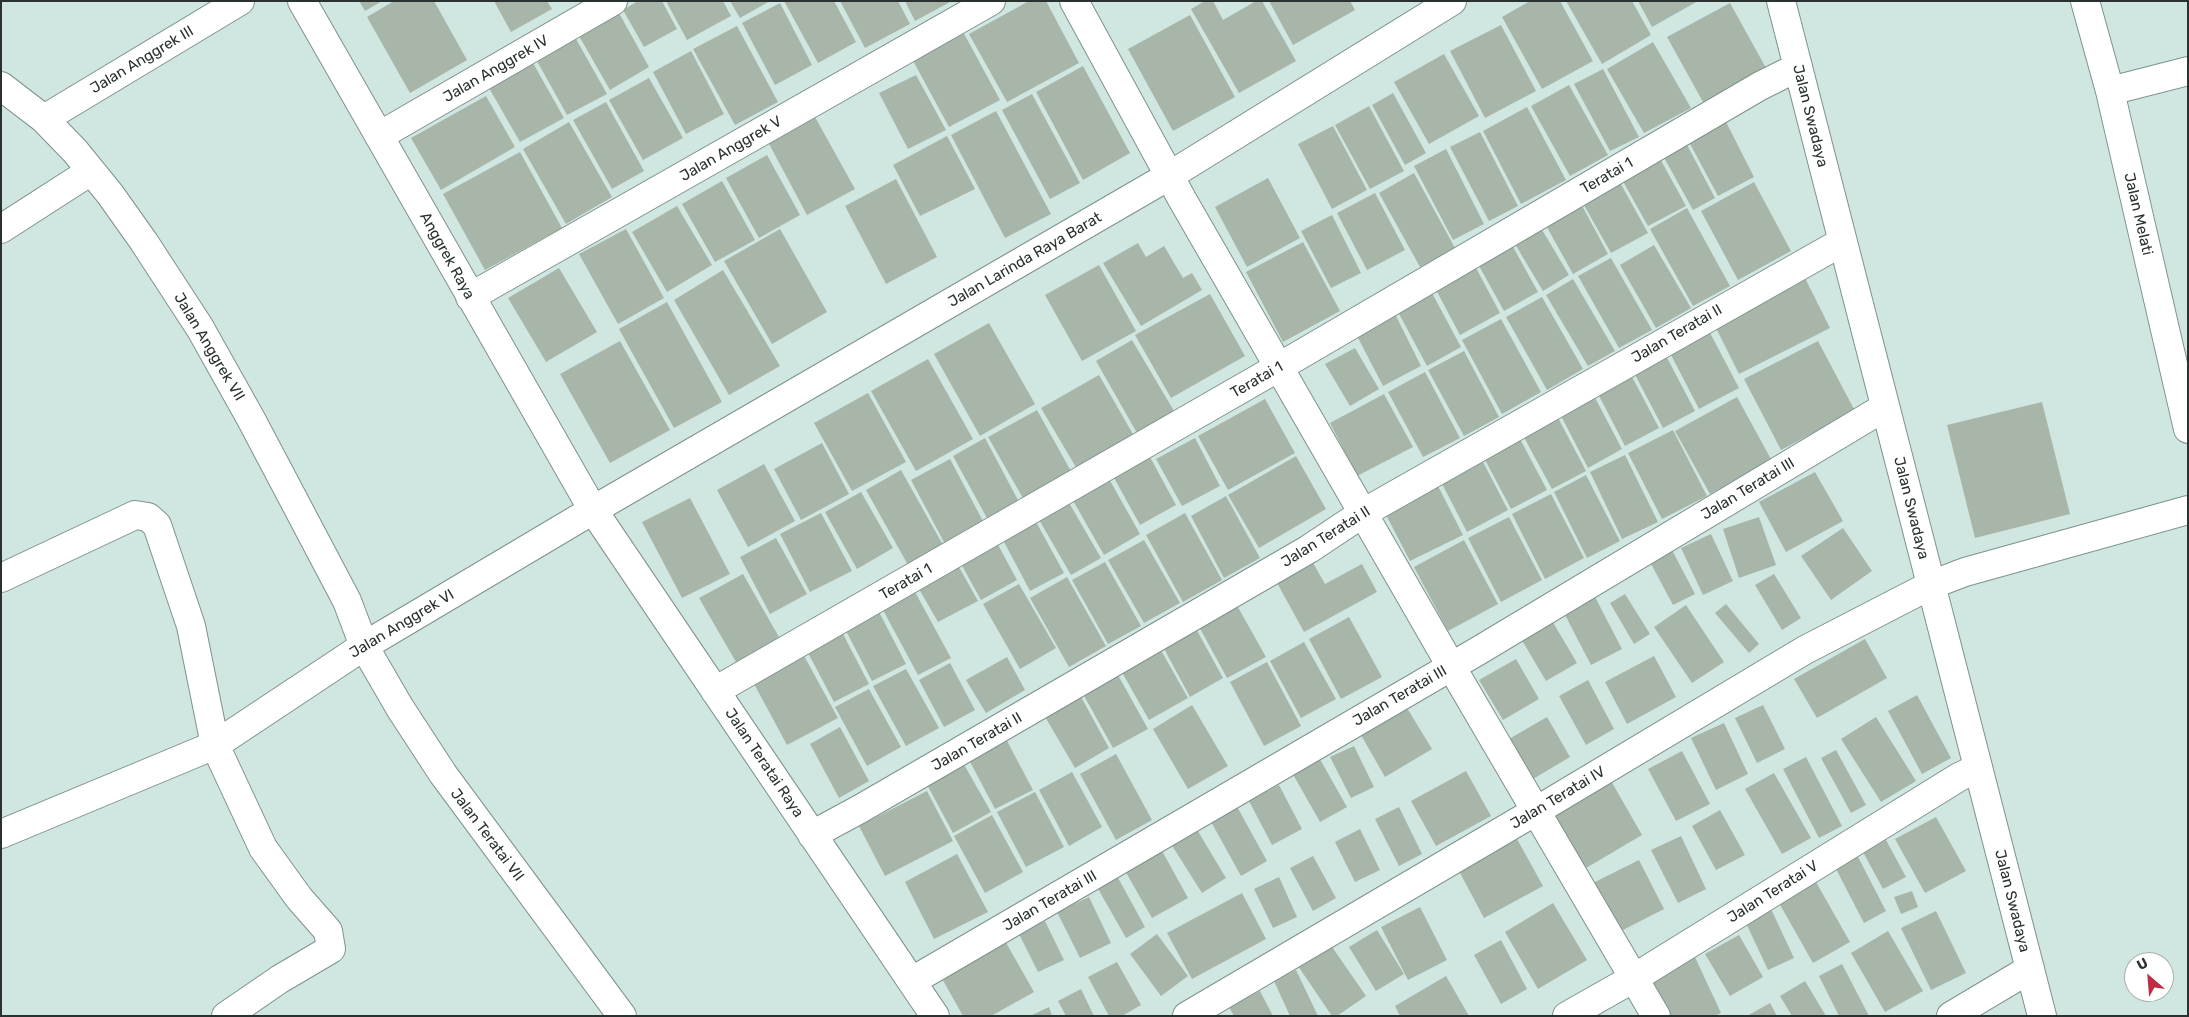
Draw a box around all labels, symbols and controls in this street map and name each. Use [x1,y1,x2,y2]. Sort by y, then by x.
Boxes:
street label: Jalan Anggrek III [87,22,197,98]
street label: Jalan Anggrek IV [440,32,552,106]
street label: Jalan Swadaya [1789,63,1831,169]
street label: Jalan Anggrek V [677,113,785,185]
street label: Teratai 1 [1578,154,1636,198]
street label: Jalan Melati [2120,171,2156,257]
street label: Anggrek Raya [416,209,478,303]
street label: Jalan Larinda Raya Barat [945,209,1105,311]
street label: Jalan Anggrek VII [170,290,248,404]
street label: Jalan Teratai II [1629,301,1725,367]
street label: Teratai 1 [1228,358,1286,402]
street label: Jalan Teratai III [1698,454,1798,524]
street label: Jalan Swadaya [1890,455,1932,561]
street label: Jalan Teratai II [1278,502,1374,572]
street label: Teratai 1 [877,560,935,604]
street label: Jalan Anggrek VI [346,586,458,662]
street label: Jalan Teratai III [1350,662,1450,730]
street label: Jalan Teratai Raya [721,705,807,821]
street label: Jalan Teratai II [929,709,1025,775]
street label: Jalan Teratai IV [1507,763,1609,833]
street label: Jalan Teratai VII [446,785,528,885]
street label: Jalan Swadaya [1991,848,2033,954]
street label: Jalan Teratai V [1725,857,1821,927]
street label: Jalan Teratai III [1000,867,1100,935]
north arrow [2124,952,2174,1002]
text: U [2134,954,2151,974]

